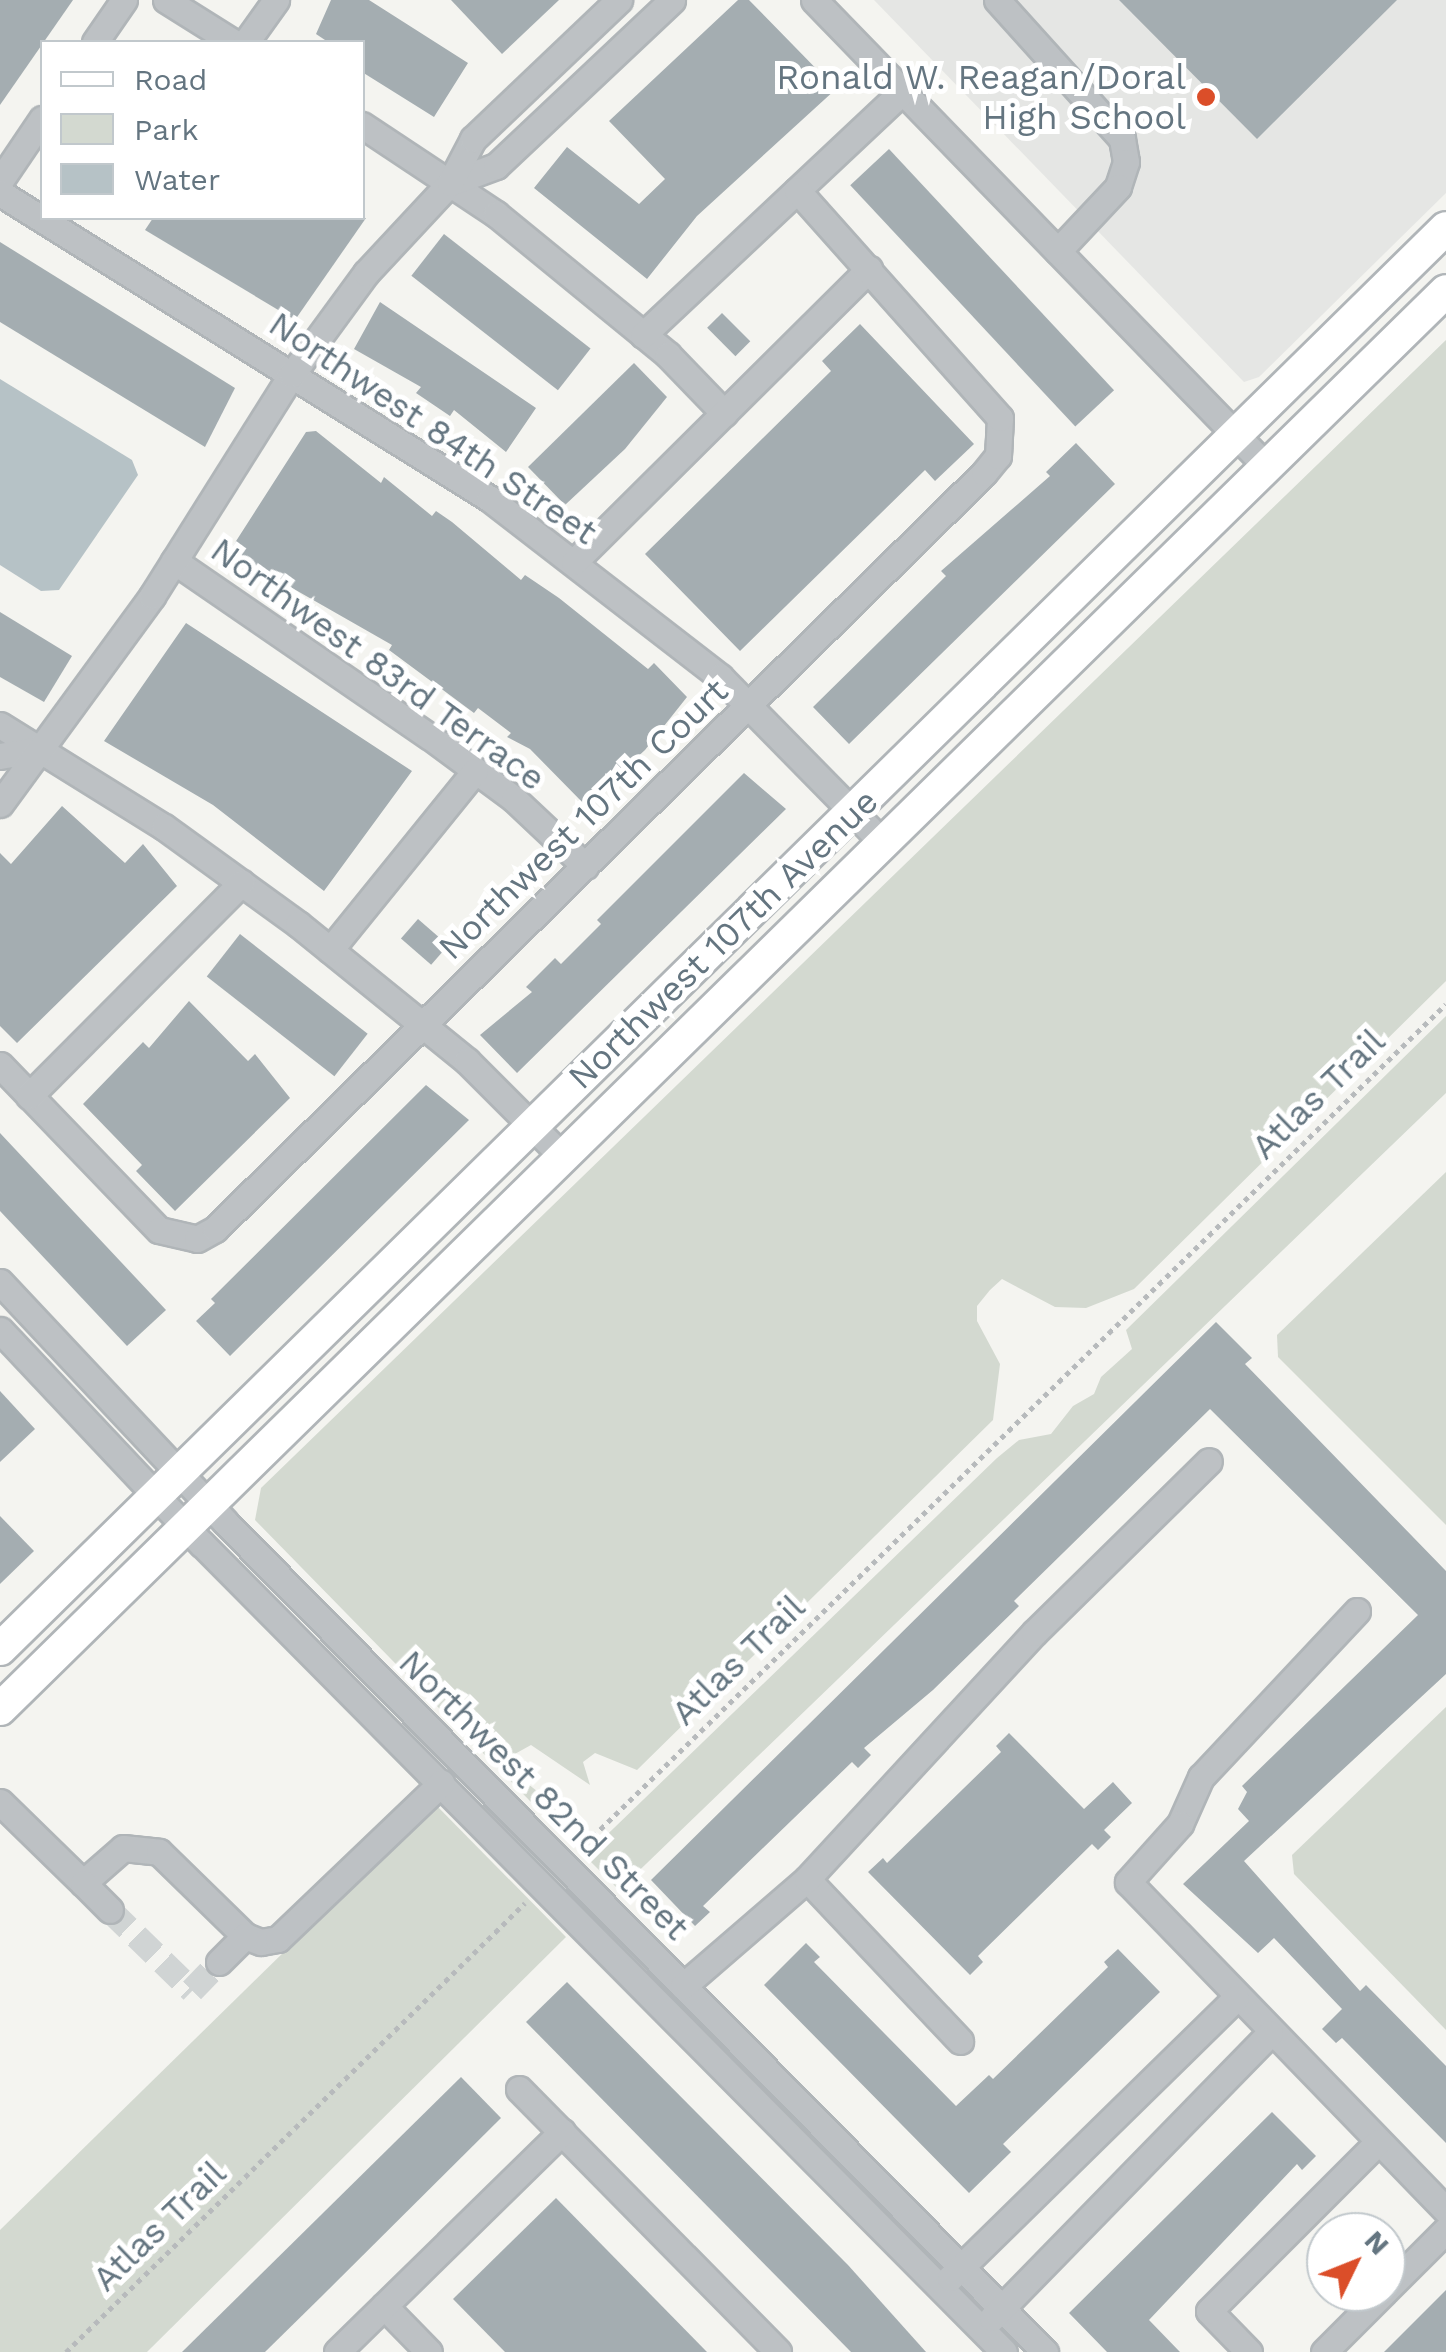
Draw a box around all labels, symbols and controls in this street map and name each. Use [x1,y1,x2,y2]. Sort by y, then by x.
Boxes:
legend [40,40,365,220]
place label: Ronald W. Reagan/Doral High School [775,56,1186,138]
text: Road [134,62,207,97]
marker: Ronald W. Reagan/Doral High School [1195,86,1217,108]
text: Park [134,112,199,147]
text: Water [134,162,220,197]
street label: Northwest 84th Street [261,303,605,553]
street label: Northwest 83rd Terrace [202,528,554,800]
street label: Northwest 107th Court [429,670,737,968]
street label: Northwest 107th Avenue [559,779,887,1099]
street label: Atlas Trail [1242,1020,1394,1168]
street label: Atlas Trail [662,1586,814,1734]
street label: Northwest 82nd Street [390,1641,698,1949]
street label: Atlas Trail [83,2152,235,2300]
north arrow [1306,2212,1406,2312]
text: N [1358,2224,1396,2261]

